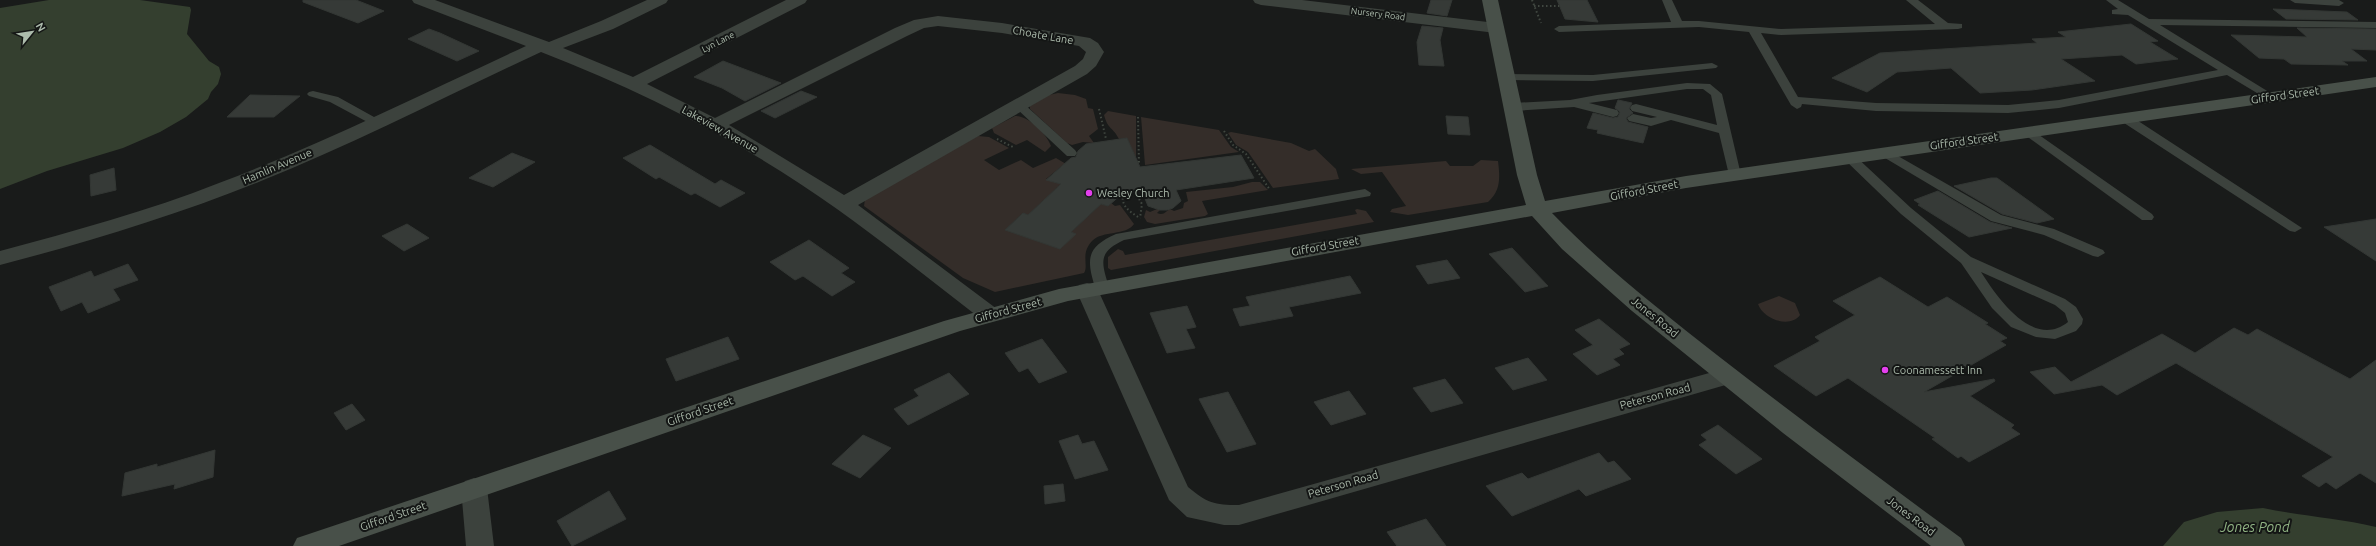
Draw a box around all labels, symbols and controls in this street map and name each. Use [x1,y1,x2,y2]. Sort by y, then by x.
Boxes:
street label: Nursery Road [1350,6,1406,22]
north arrow [12,12,52,52]
text: N [33,20,48,34]
street label: Choate Lane [1012,24,1074,46]
street label: Lyn Lane [700,30,736,54]
street label: Gifford Street [2250,84,2320,106]
street label: Lakeview Avenue [680,103,760,155]
street label: Gifford Street [1929,130,1999,152]
street label: Hamlin Avenue [240,146,314,186]
street label: Gifford Street [1609,177,1679,202]
place label: Wesley Church [1097,187,1170,199]
marker: Wesley Church [1084,188,1094,198]
street label: Gifford Street [1290,234,1360,258]
street label: Jones Road [1629,294,1681,340]
street label: Gifford Street [973,295,1043,325]
place label: Coonamessett Inn [1893,364,1982,376]
marker: Coonamessett Inn [1880,365,1890,375]
street label: Peterson Road [1619,381,1691,411]
street label: Gifford Street [666,394,735,428]
street label: Peterson Road [1307,468,1379,500]
street label: Jones Road [1885,494,1937,538]
street label: Gifford Street [359,499,428,533]
water label: Jones Pond [2219,519,2291,535]

